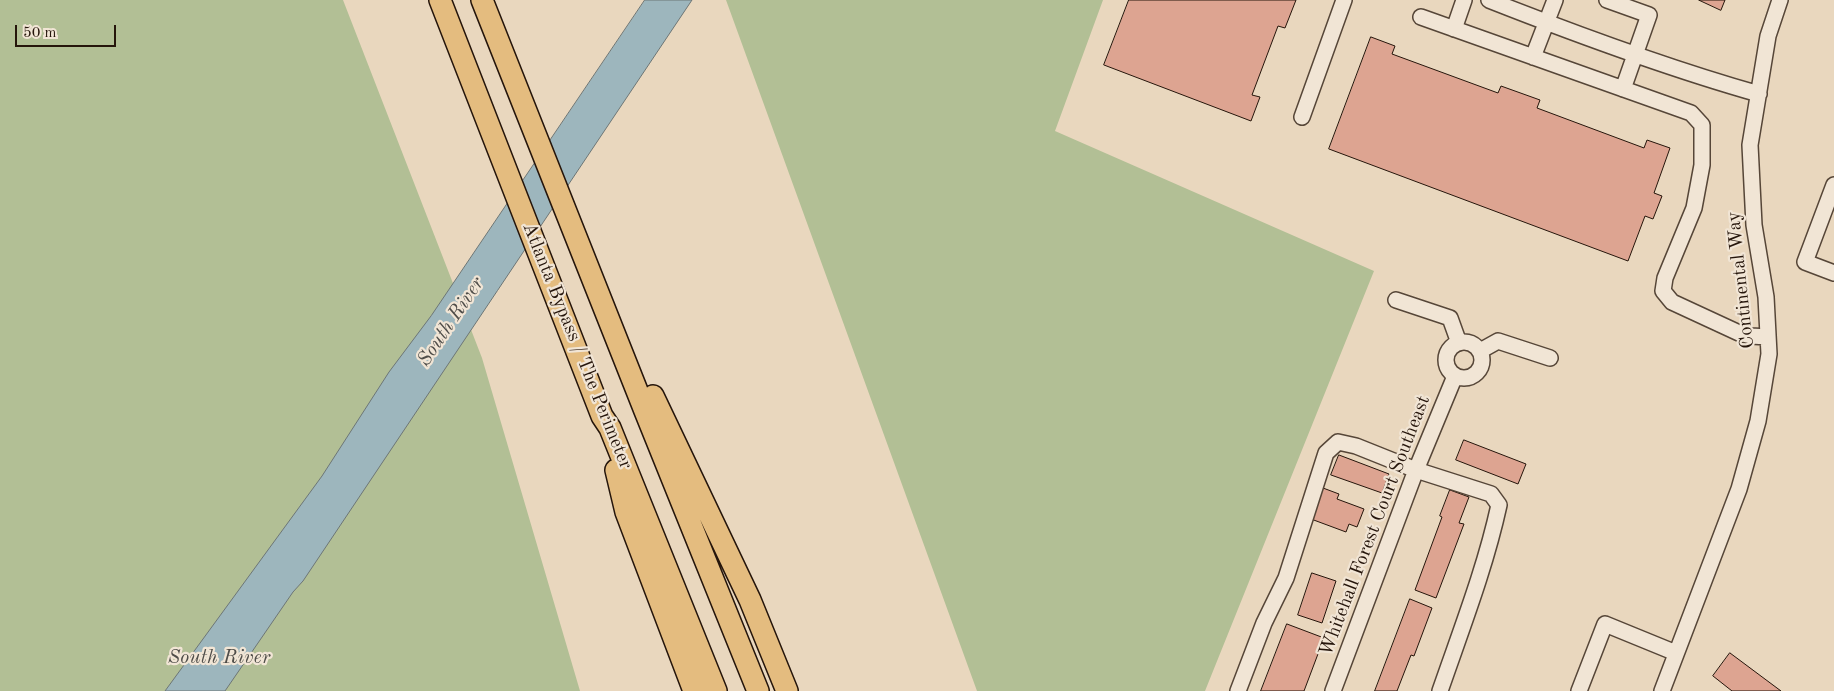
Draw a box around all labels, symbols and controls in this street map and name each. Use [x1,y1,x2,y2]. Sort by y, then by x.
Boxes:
scale bar [18,15,119,47]
text: 50 m [23,26,57,41]
street label: Continental Way [1722,210,1760,350]
street label: Atlanta Bypass / The Perimeter [517,219,637,473]
water label: South River [412,273,490,371]
street label: Whitehall Forest Court Southeast [1315,392,1435,660]
water label: South River [168,646,270,670]

